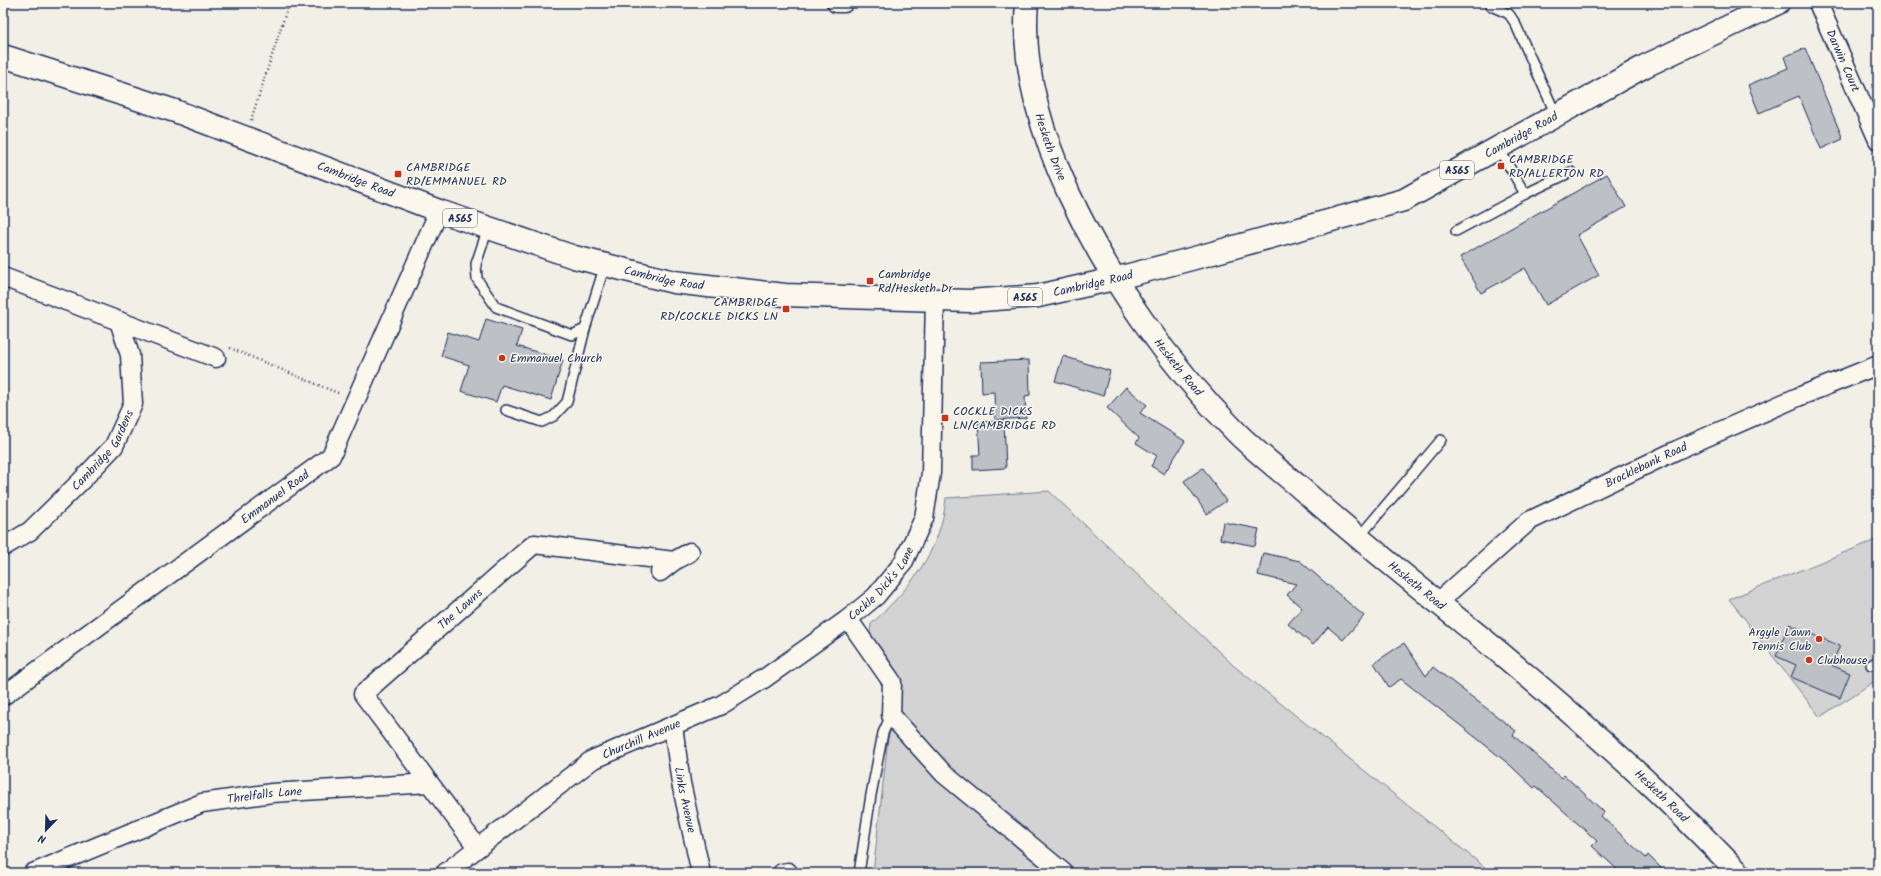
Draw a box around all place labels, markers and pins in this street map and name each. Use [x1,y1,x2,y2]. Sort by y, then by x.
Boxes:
place label: CAMBRIDGE RD/ALLERTON RD [1509,150,1604,183]
place label: CAMBRIDGE RD/EMMANUEL RD [406,158,507,191]
marker: CAMBRIDGE RD/ALLERTON RD [1496,161,1506,171]
marker: CAMBRIDGE RD/EMMANUEL RD [393,169,403,179]
place label: Cambridge Rd/Hesketh Dr [878,265,953,298]
marker: Cambridge Rd/Hesketh Dr [865,276,875,286]
place label: CAMBRIDGE RD/COCKLE DICKS LN [660,293,779,326]
marker: CAMBRIDGE RD/COCKLE DICKS LN [781,304,791,314]
place label: Emmanuel Church [510,349,602,368]
marker: Emmanuel Church [497,353,507,363]
place label: COCKLE DICKS LN/CAMBRIDGE RD [953,402,1056,435]
marker: COCKLE DICKS LN/CAMBRIDGE RD [940,413,950,423]
place label: Argyle Lawn Tennis Club [1749,623,1812,656]
marker: Argyle Lawn Tennis Club [1814,634,1824,644]
place label: Clubhouse [1817,651,1868,670]
marker: Clubhouse [1804,655,1814,665]

